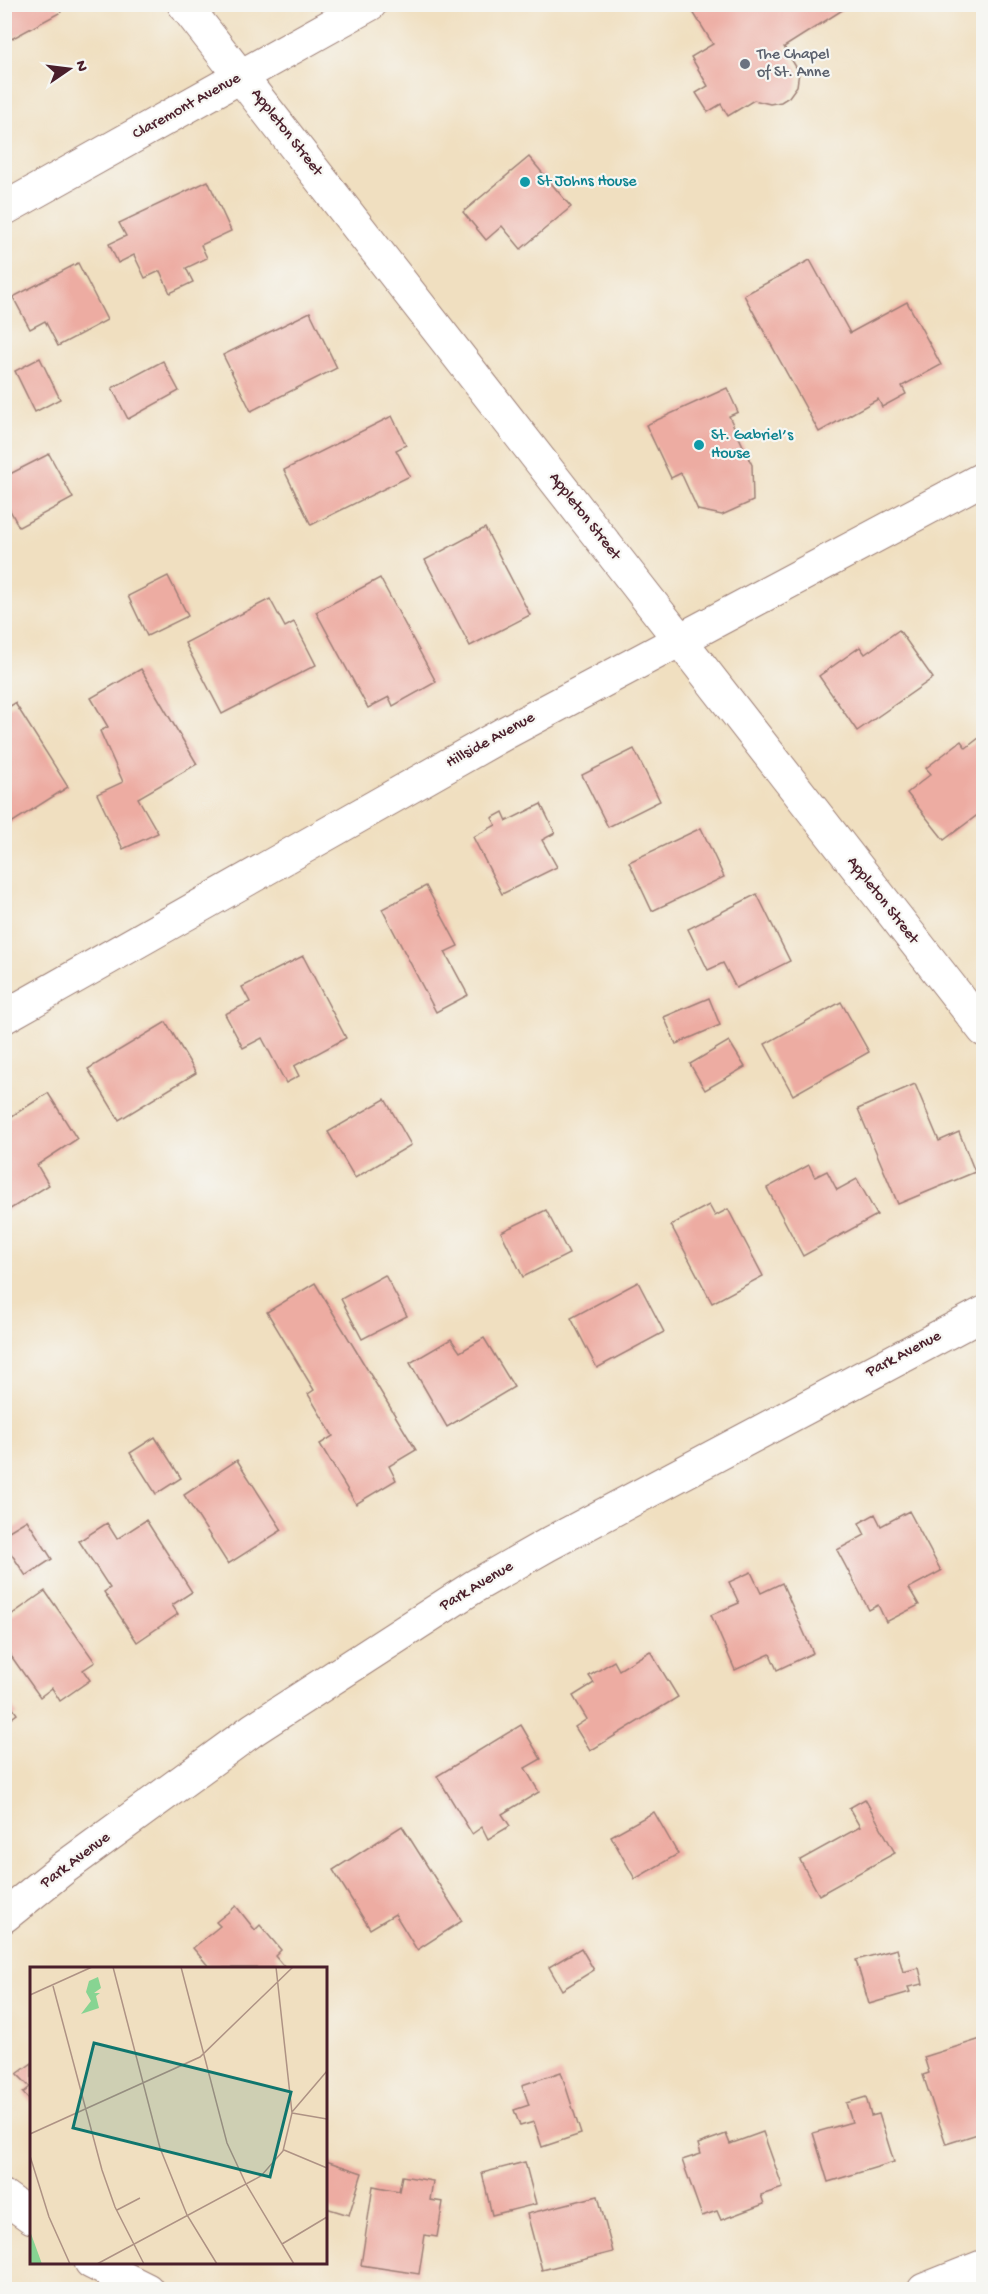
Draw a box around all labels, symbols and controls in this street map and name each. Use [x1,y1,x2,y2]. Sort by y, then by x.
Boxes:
north arrow [39,39,99,99]
place label: The Chapel of St. Anne [756,46,830,83]
marker: The Chapel of St. Anne [738,57,752,71]
text: N [70,59,91,74]
street label: Claremont Avenue [130,69,245,145]
street label: Appleton Street [246,85,327,182]
place label: St Johns House [537,173,637,192]
marker: St Johns House [518,175,532,189]
place label: St. Gabriel’s House [711,427,794,464]
marker: St. Gabriel’s House [692,438,706,452]
street label: Appleton Street [544,469,625,566]
street label: Hillside Avenue [443,708,539,773]
street label: Appleton Street [842,853,923,950]
street label: Park Avenue [862,1327,945,1383]
street label: Park Avenue [436,1557,518,1617]
street label: Park Avenue [37,1828,115,1894]
inset map [30,1967,327,2264]

